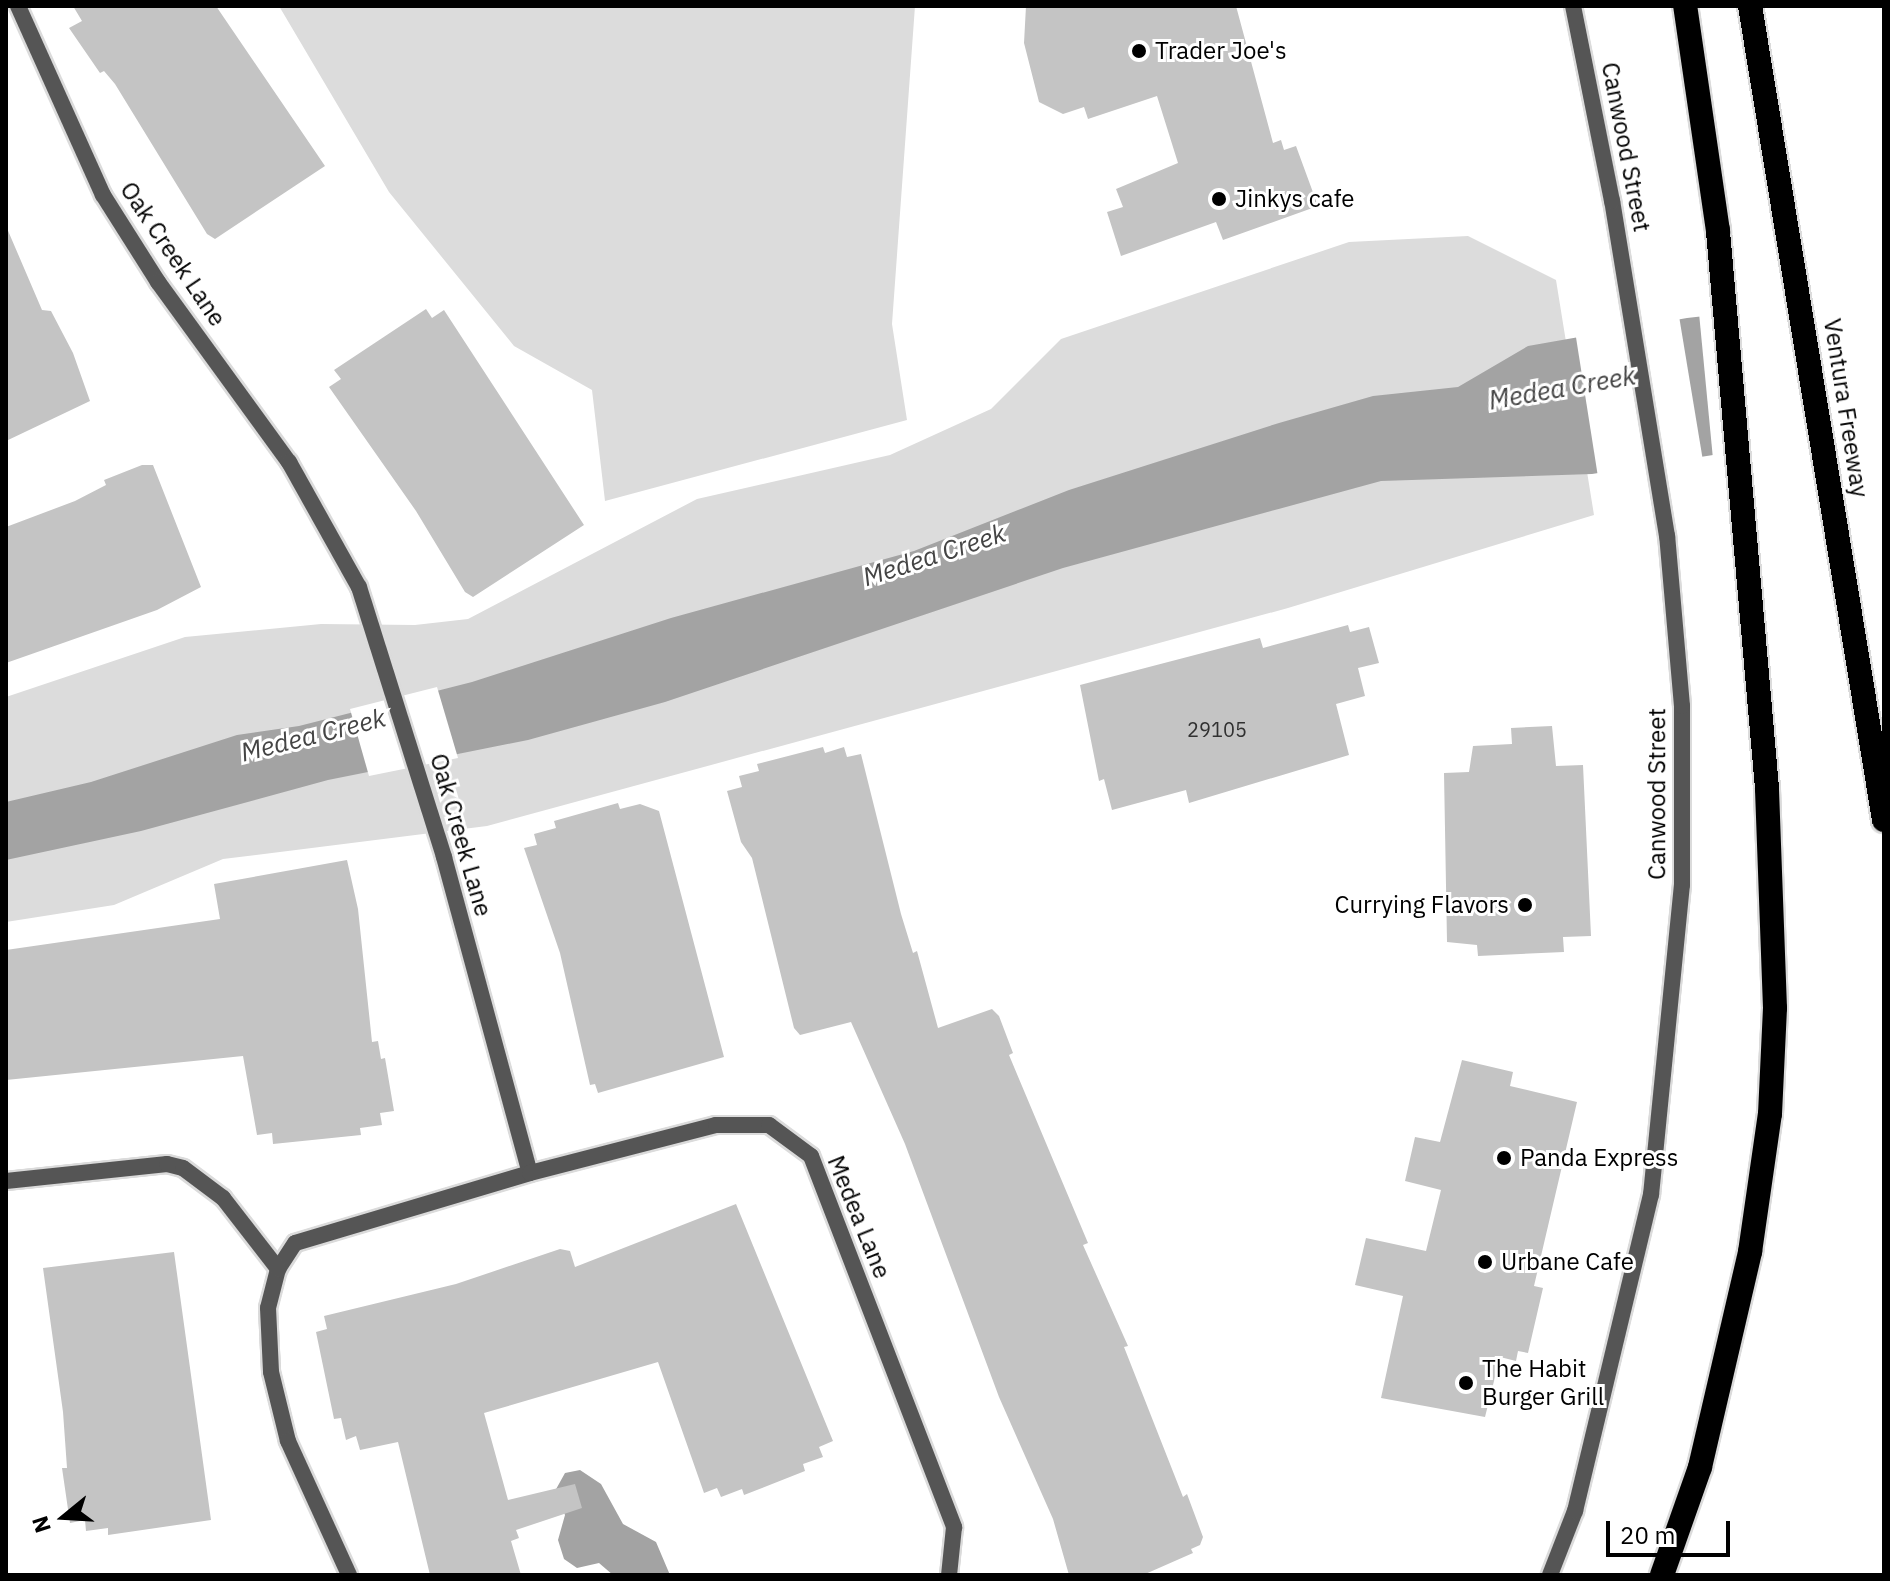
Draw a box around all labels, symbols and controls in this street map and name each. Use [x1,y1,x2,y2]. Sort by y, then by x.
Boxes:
place label: Trader Joe's [1155,37,1287,65]
marker: Trader Joe's [1130,42,1148,60]
street label: Canwood Street [1595,60,1657,234]
street label: Oak Creek Lane [114,176,232,332]
place label: Jinkys cafe [1235,185,1354,213]
marker: Jinkys cafe [1210,190,1228,208]
street label: Ventura Freeway [1818,317,1874,499]
water label: Medea Creek [1486,360,1638,416]
water label: Medea Creek [859,517,1009,593]
water label: Medea Creek [237,702,389,768]
street label: Canwood Street [1643,708,1671,880]
house number: 29105 [1187,717,1247,741]
street label: Oak Creek Lane [424,750,498,920]
place label: Currying Flavors [1335,891,1509,919]
marker: Currying Flavors [1516,896,1534,914]
place label: Panda Express [1520,1144,1678,1172]
marker: Panda Express [1495,1149,1513,1167]
street label: Medea Lane [821,1151,897,1283]
place label: Urbane Cafe [1501,1248,1634,1276]
marker: Urbane Cafe [1476,1253,1494,1271]
place label: The Habit Burger Grill [1482,1355,1604,1411]
marker: The Habit Burger Grill [1457,1374,1475,1392]
north arrow [24,1477,104,1557]
scale bar [1610,1505,1734,1555]
text: N [24,1513,57,1537]
text: 20 m [1620,1519,1675,1551]

